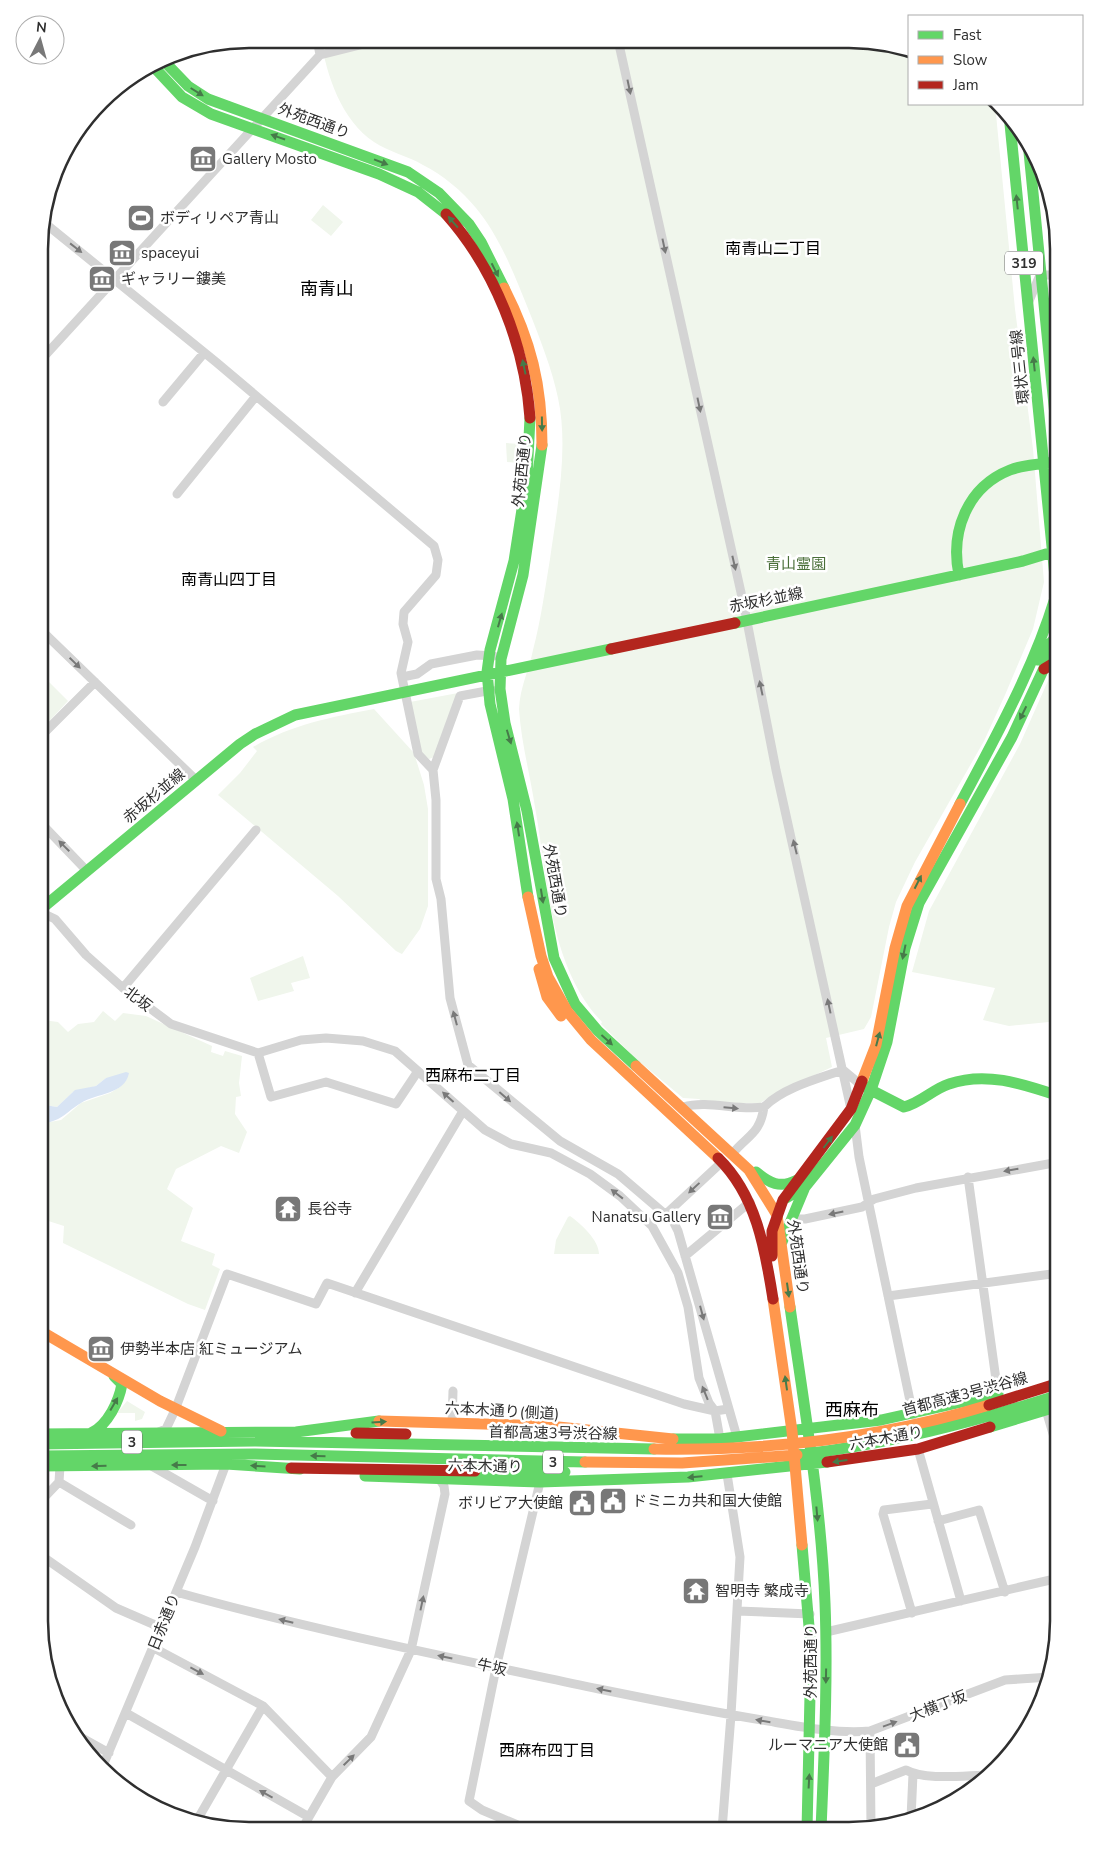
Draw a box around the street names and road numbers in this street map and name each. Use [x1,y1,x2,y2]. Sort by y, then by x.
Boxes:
street label: 外苑西通り [275,99,353,143]
road number: 319 [1005,252,1043,274]
street label: 環状三号線 [1006,329,1034,405]
street label: 外苑西通り [508,432,536,508]
street label: 赤坂杉並線 [727,583,805,617]
street label: 赤坂杉並線 [119,764,189,828]
street label: 外苑西通り [539,842,571,920]
street label: 北坂 [120,982,156,1016]
street label: 外苑西通り [783,1218,813,1296]
street label: 首都高速3号渋谷線 [900,1368,1030,1420]
street label: 六本木通り(側道) [444,1398,560,1424]
street label: 首都高速3号渋谷線 [488,1422,618,1444]
street label: 六本木通り [847,1422,925,1454]
road number: 3 [122,1430,142,1454]
road number: 3 [543,1450,563,1474]
street label: 六本木通り [447,1455,523,1477]
street label: 日赤通り [143,1590,185,1654]
street label: 外苑西通り [801,1623,821,1699]
street label: 牛坂 [475,1654,509,1680]
street label: 大横丁坂 [906,1686,970,1726]

